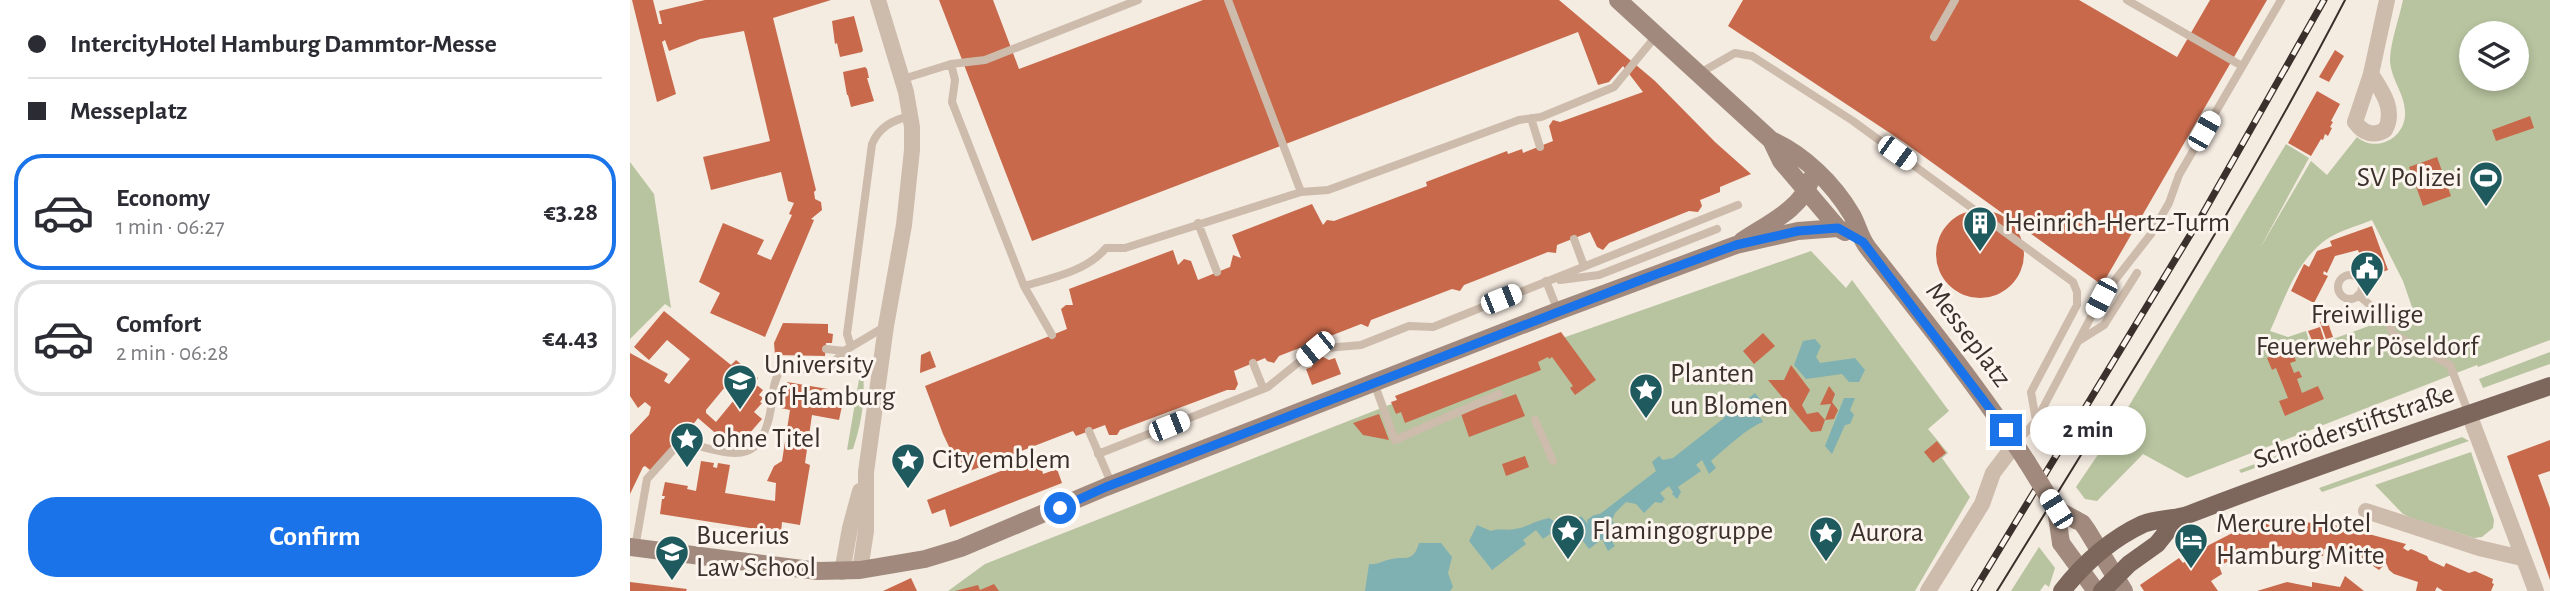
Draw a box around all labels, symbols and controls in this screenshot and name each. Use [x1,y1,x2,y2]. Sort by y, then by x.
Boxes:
map controls [2459,21,2529,91]
button: layers [2459,21,2529,91]
text: IntercityHotel Hamburg Dammtor-Messe [70,31,497,57]
text: Messeplatz [70,98,187,124]
car [2185,108,2224,154]
car [1874,132,1921,174]
sports icon: SV Polizei [2467,159,2505,208]
place label: SV Polizei [2357,164,2462,192]
icon: car [32,181,95,244]
text: Economy [116,185,210,211]
text: €3.28 [544,199,598,225]
building icon: Heinrich-Hertz-Turm [1961,204,1999,253]
place label: Heinrich-Hertz-Turm [2004,209,2230,237]
text: 1 min · 06:27 [116,216,225,239]
public building icon: Freiwillige Feuerwehr Pöseldorf [2348,249,2386,298]
car [2082,275,2121,321]
street label: Messeplatz [1920,278,2016,392]
car [1478,281,1525,317]
place label: Freiwillige Feuerwehr Pöseldorf [2256,301,2480,361]
icon: car [32,307,95,370]
text: Comfort [116,311,201,337]
text: €4.43 [543,325,598,351]
car [1293,328,1338,370]
text: 2 min · 06:28 [116,342,229,365]
place label: University of Hamburg [764,351,895,411]
place label: Planten un Blomen [1670,360,1788,420]
school or university icon: University of Hamburg [721,362,759,411]
place icon: Planten un Blomen [1627,371,1665,420]
street label: Schröderstiftstraße [2250,380,2458,474]
callout: 2 min [2030,406,2146,454]
car [1146,408,1193,444]
route end [1990,414,2022,446]
text: 2 min [2062,419,2114,442]
place icon: ohne Titel [668,420,706,469]
place label: ohne Titel [712,425,821,453]
place icon: City emblem [889,441,927,490]
place label: City emblem [932,446,1071,474]
car [2036,486,2077,532]
route start [1044,492,1076,524]
button: Confirm [28,497,602,577]
place label: Mercure Hotel Hamburg Mitte [2216,510,2385,570]
place icon: Flamingogruppe [1549,512,1587,561]
place icon: Aurora [1807,514,1845,563]
place label: Flamingogruppe [1592,517,1773,545]
place label: Aurora [1850,519,1924,547]
hotel icon: Mercure Hotel Hamburg Mitte [2172,521,2210,570]
place label: Bucerius Law School [696,522,816,582]
school or university icon: Bucerius Law School [653,533,691,582]

